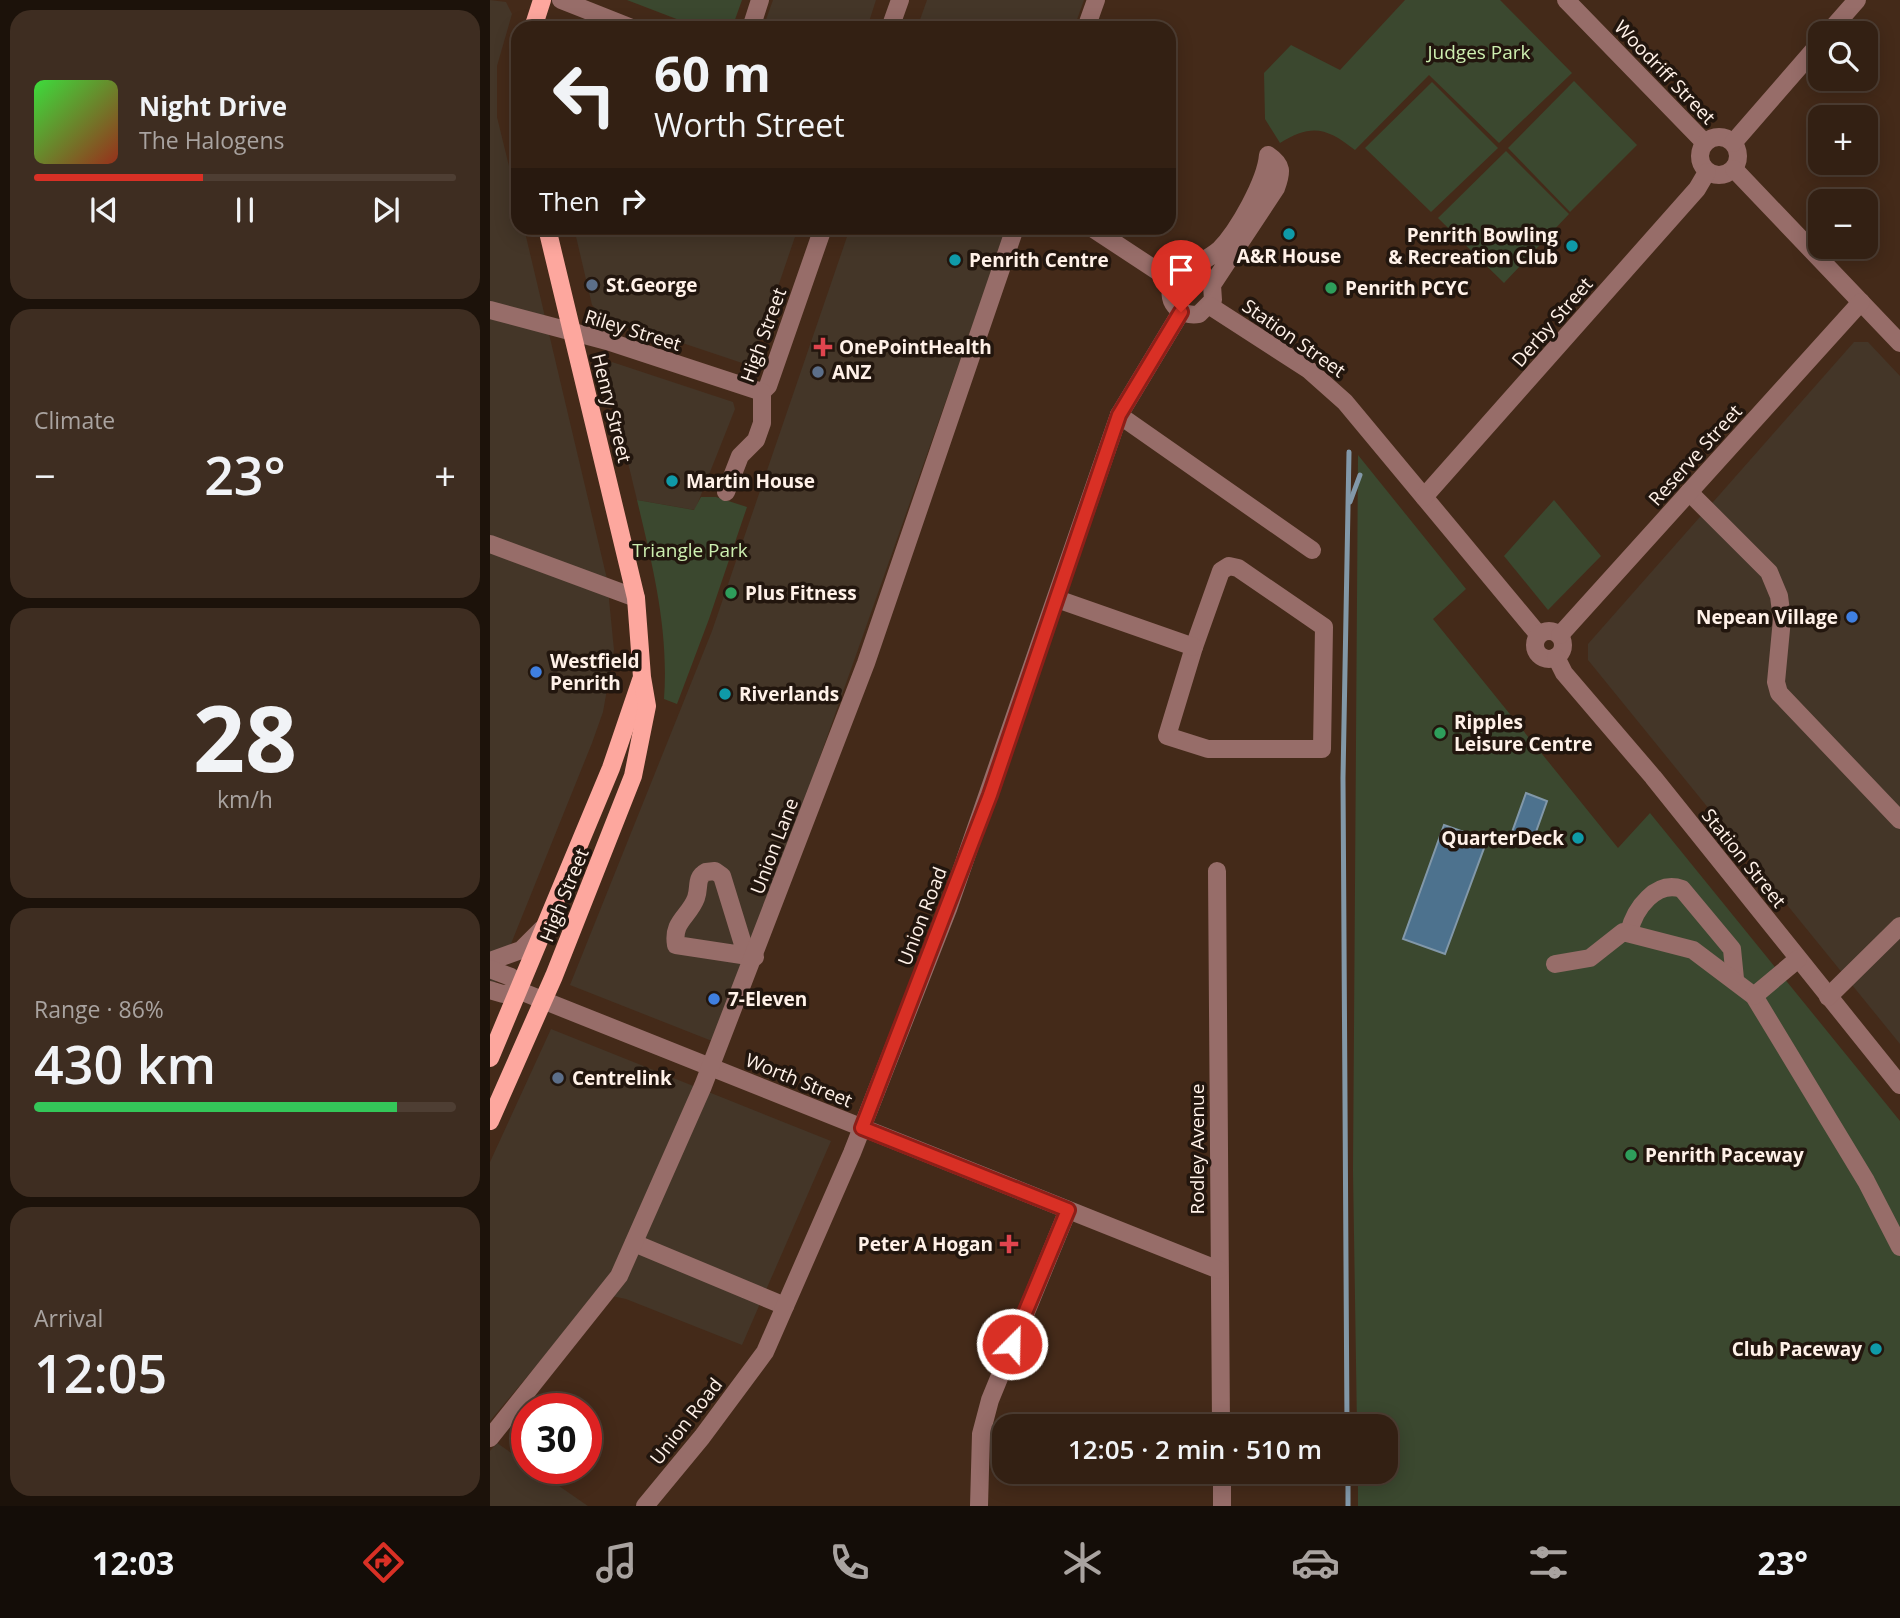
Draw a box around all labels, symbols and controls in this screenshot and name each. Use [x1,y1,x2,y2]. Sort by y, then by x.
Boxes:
street label: Woodriff Street [1609,14,1722,130]
map controls [1808,21,1878,259]
button: search [1808,21,1878,91]
park label: Judges Park [1425,39,1531,65]
text: 60 m [654,40,771,106]
icon: left [539,49,630,140]
text: Night Drive [139,88,287,124]
text: Worth Street [654,103,845,146]
button: + [1808,105,1878,175]
text: The Halogens [139,124,285,156]
icon: right [614,182,652,220]
text: Then [539,183,600,219]
button: − [1808,189,1878,259]
icon: previous [85,191,123,229]
icon: pause [226,191,264,229]
icon: next [367,191,405,229]
place label: Penrith Bowling & Recreation Club [1388,222,1558,270]
marker: A&R House [1281,226,1297,242]
marker: Penrith Bowling & Recreation Club [1564,238,1580,254]
pin [1151,240,1211,312]
place label: A&R House [1237,243,1341,269]
place label: Penrith Centre [969,247,1109,273]
icon: arrive [1162,251,1200,289]
marker: Penrith Centre [947,252,963,268]
street label: Derby Street [1506,271,1598,373]
place label: St.George [606,272,697,298]
place label: Penrith PCYC [1345,275,1469,301]
marker: St.George [584,277,600,293]
marker: Penrith PCYC [1323,280,1339,296]
street label: High Street [734,284,792,386]
street label: Station Street [1237,293,1351,383]
street label: Riley Street [582,303,685,357]
place label: OnePointHealth [839,334,992,360]
marker: OnePointHealth [813,337,833,357]
street label: Henry Street [586,351,638,466]
place label: ANZ [832,359,872,385]
marker: ANZ [810,364,826,380]
street label: Reserve Street [1642,399,1748,511]
text: Climate [34,404,115,436]
text: 23° [204,439,286,510]
text: − [34,449,56,501]
text: + [434,449,456,501]
place label: Martin House [686,468,815,494]
marker: Martin House [664,473,680,489]
park label: Triangle Park [632,537,748,563]
place label: Plus Fitness [745,580,857,606]
marker: Plus Fitness [723,585,739,601]
place label: Nepean Village [1696,604,1838,630]
marker: Nepean Village [1844,609,1860,625]
place label: Westfield Penrith [550,648,639,696]
marker: Westfield Penrith [528,664,544,680]
text: 28 [193,675,297,799]
place label: Riverlands [739,681,839,707]
marker: Riverlands [717,686,733,702]
place label: Ripples Leisure Centre [1454,709,1592,757]
marker: Ripples Leisure Centre [1432,725,1448,741]
text: km/h [217,783,273,815]
street label: Union Lane [744,794,804,898]
street label: Station Street [1696,803,1792,913]
place label: QuarterDeck [1441,825,1564,851]
marker: QuarterDeck [1570,830,1586,846]
street label: High Street [533,844,595,946]
street label: Union Road [891,863,953,969]
place label: 7-Eleven [728,986,807,1012]
marker: 7-Eleven [706,991,722,1007]
text: Range · 86% [34,993,164,1025]
text: 430 km [34,1028,216,1099]
street label: Worth Street [742,1047,857,1113]
place label: Centrelink [572,1065,672,1091]
marker: Centrelink [550,1070,566,1086]
street label: Rodley Avenue [1184,1084,1210,1214]
place label: Penrith Paceway [1645,1142,1804,1168]
marker: Penrith Paceway [1623,1147,1639,1163]
place label: Peter A Hogan [858,1231,993,1257]
marker: Peter A Hogan [999,1234,1019,1254]
text: Arrival [34,1302,103,1334]
position arrow [975,1307,1049,1381]
place label: Club Paceway [1732,1336,1862,1362]
text: 12:05 [34,1337,167,1408]
marker: Club Paceway [1868,1341,1884,1357]
street label: Union Road [644,1372,728,1470]
speed limit sign: 30 [511,1393,602,1484]
text: 12:05 · 2 min · 510 m [1068,1431,1322,1467]
icon: directions [359,1538,408,1587]
icon: music [592,1538,641,1587]
icon: phone [825,1538,874,1587]
icon: climate [1058,1538,1107,1587]
icon: car [1291,1538,1340,1587]
icon: filters [1524,1538,1573,1587]
text: 12:03 [92,1541,174,1584]
text: 23° [1758,1541,1808,1584]

